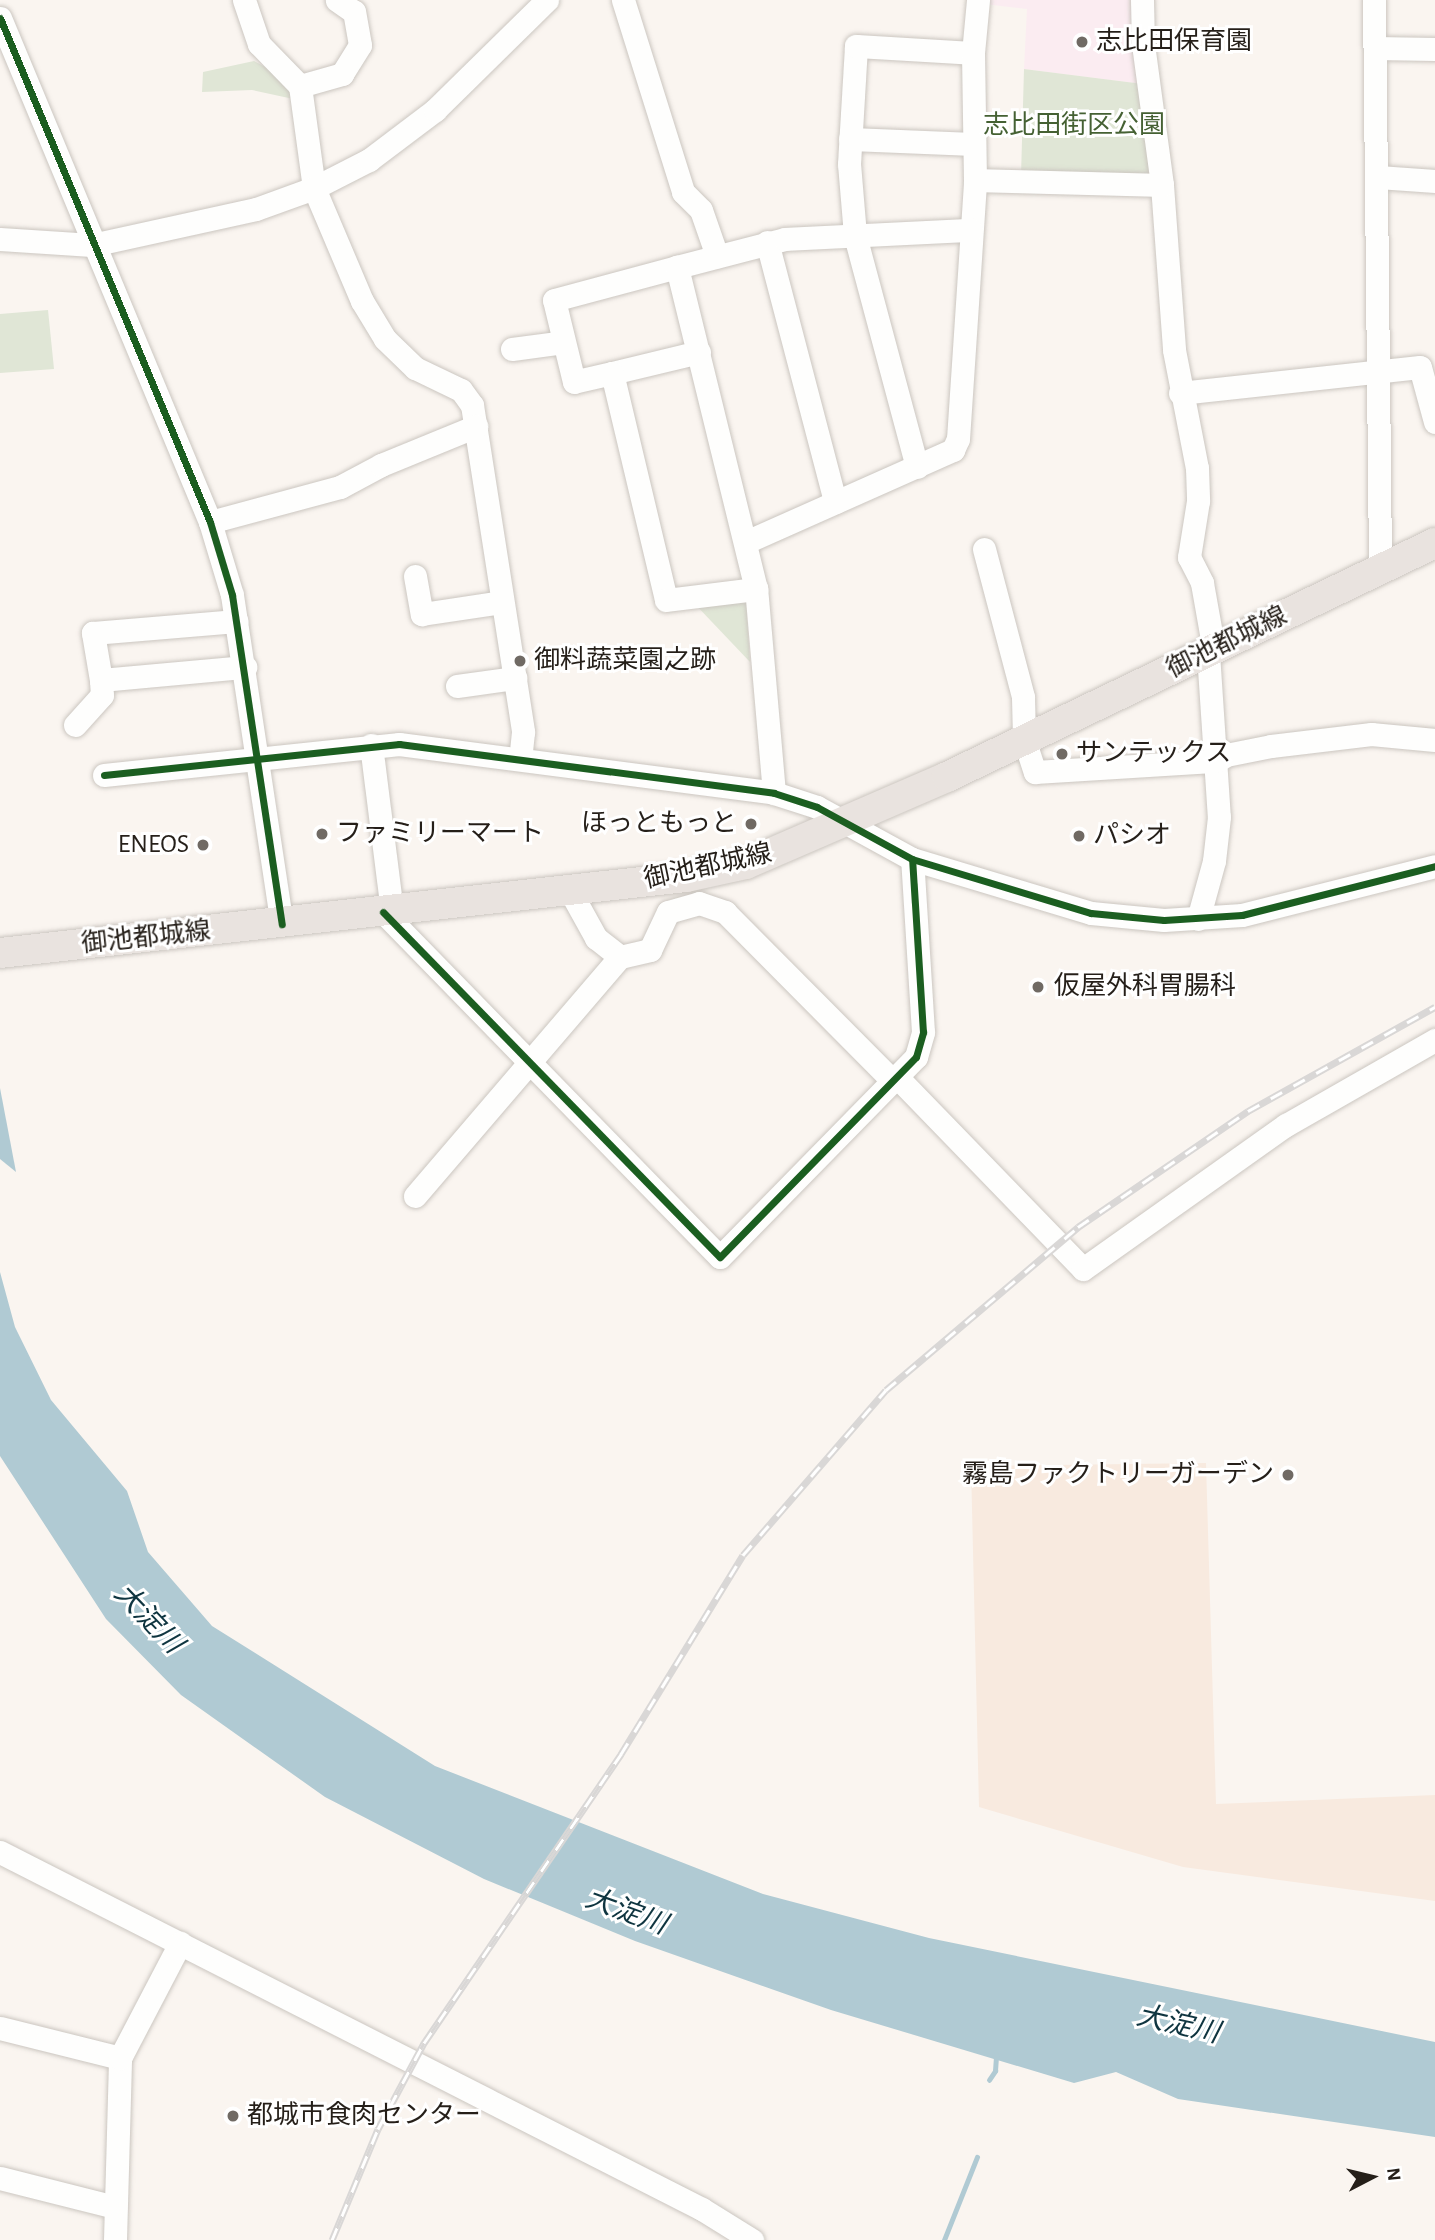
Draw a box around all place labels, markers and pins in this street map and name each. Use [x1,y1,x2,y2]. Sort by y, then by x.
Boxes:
place label: 志比田保育園 [1096,26,1252,58]
marker: 志比田保育園 [1074,34,1090,50]
place label: 御料蔬菜園之跡 [534,645,716,677]
marker: 御料蔬菜園之跡 [512,653,528,669]
place label: サンテックス [1076,738,1232,770]
marker: サンテックス [1054,746,1070,762]
place label: ほっともっと [581,808,737,840]
marker: ほっともっと [743,816,759,832]
place label: ファミリーマート [336,818,544,850]
place label: パシオ [1093,820,1171,852]
marker: ファミリーマート [314,826,330,842]
marker: パシオ [1071,828,1087,844]
place label: ENEOS [118,829,189,861]
marker: ENEOS [195,837,211,853]
place label: 仮屋外科胃腸科 [1054,971,1236,1003]
marker: 仮屋外科胃腸科 [1028,977,1048,997]
place label: 霧島ファクトリーガーデン [962,1459,1274,1491]
marker: 霧島ファクトリーガーデン [1280,1467,1296,1483]
place label: 都城市食肉センター [247,2100,481,2132]
marker: 都城市食肉センター [225,2108,241,2124]

